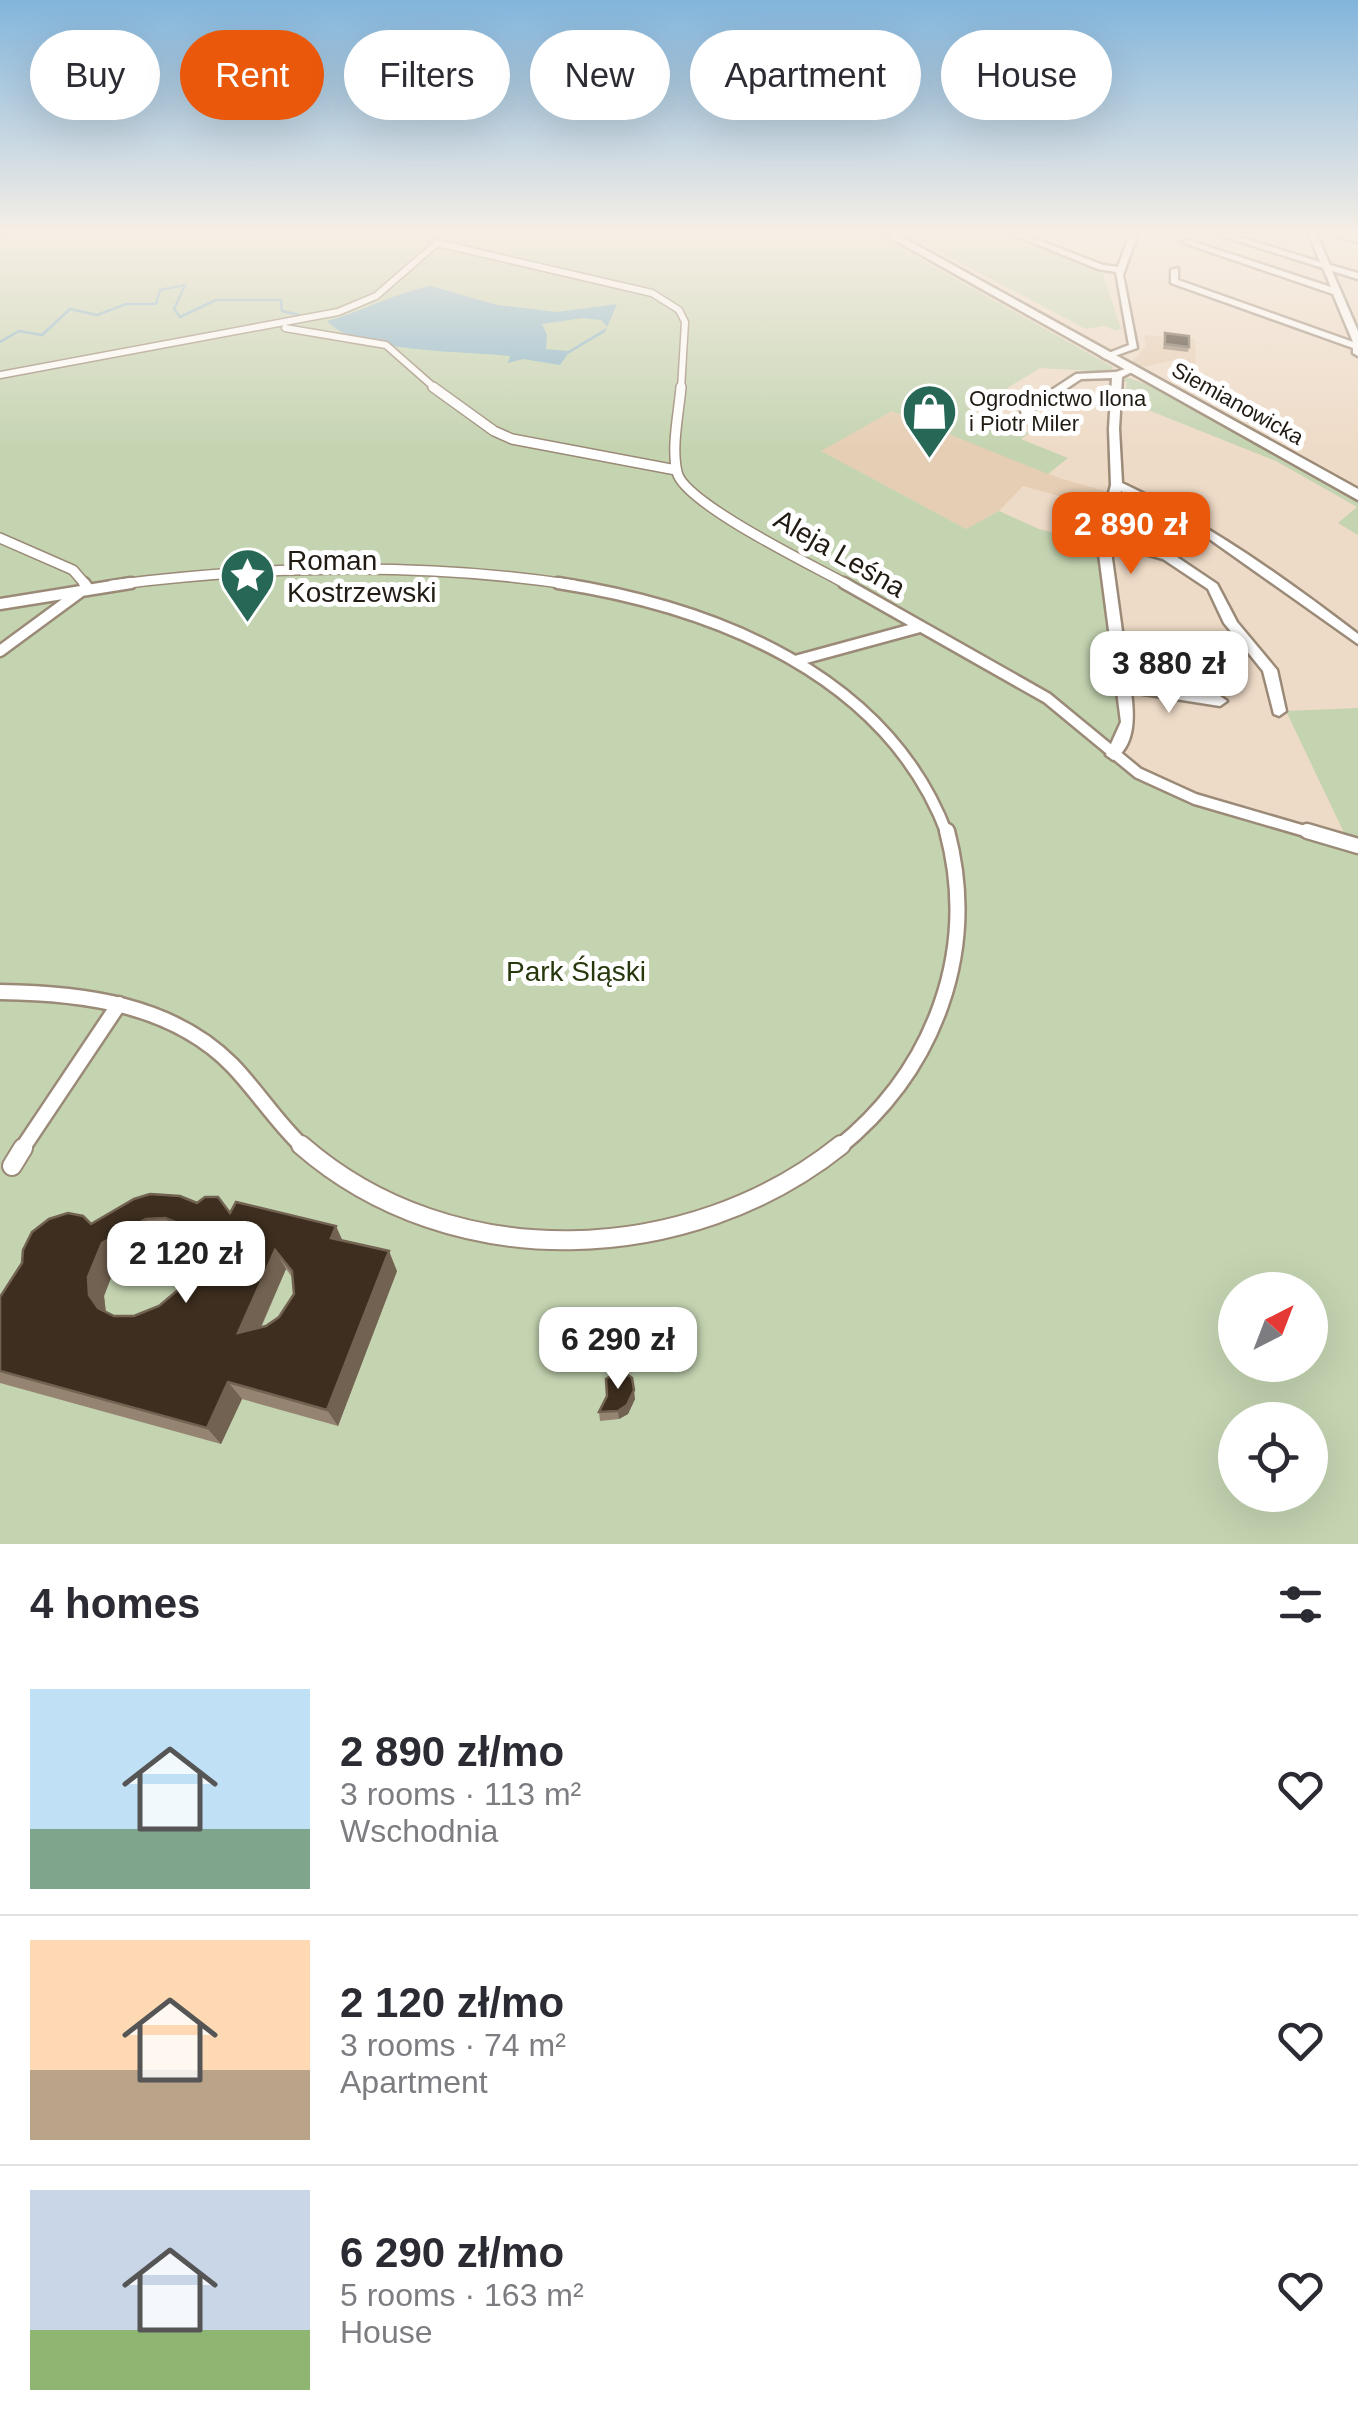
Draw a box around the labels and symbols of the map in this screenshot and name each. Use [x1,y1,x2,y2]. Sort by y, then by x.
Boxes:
street label: Siemianowicka [1168,357,1309,450]
shop icon: Ogrodnictwo Ilona i Piotr Miler [900,381,960,460]
place label: Ogrodnictwo Ilona i Piotr Miler [969,386,1147,436]
pin: 2 890 zł [1028,492,1234,577]
street label: Aleja Leśna [769,503,911,604]
place label: Roman Kostrzewski [287,545,436,608]
place icon: Roman Kostrzewski [218,546,278,625]
pin: 3 880 zł [1066,631,1272,716]
park label: Park Śląski [506,955,646,987]
pin: 2 120 zł [83,1221,289,1306]
north arrow [1218,1272,1328,1382]
pin: 6 290 zł [515,1307,721,1392]

